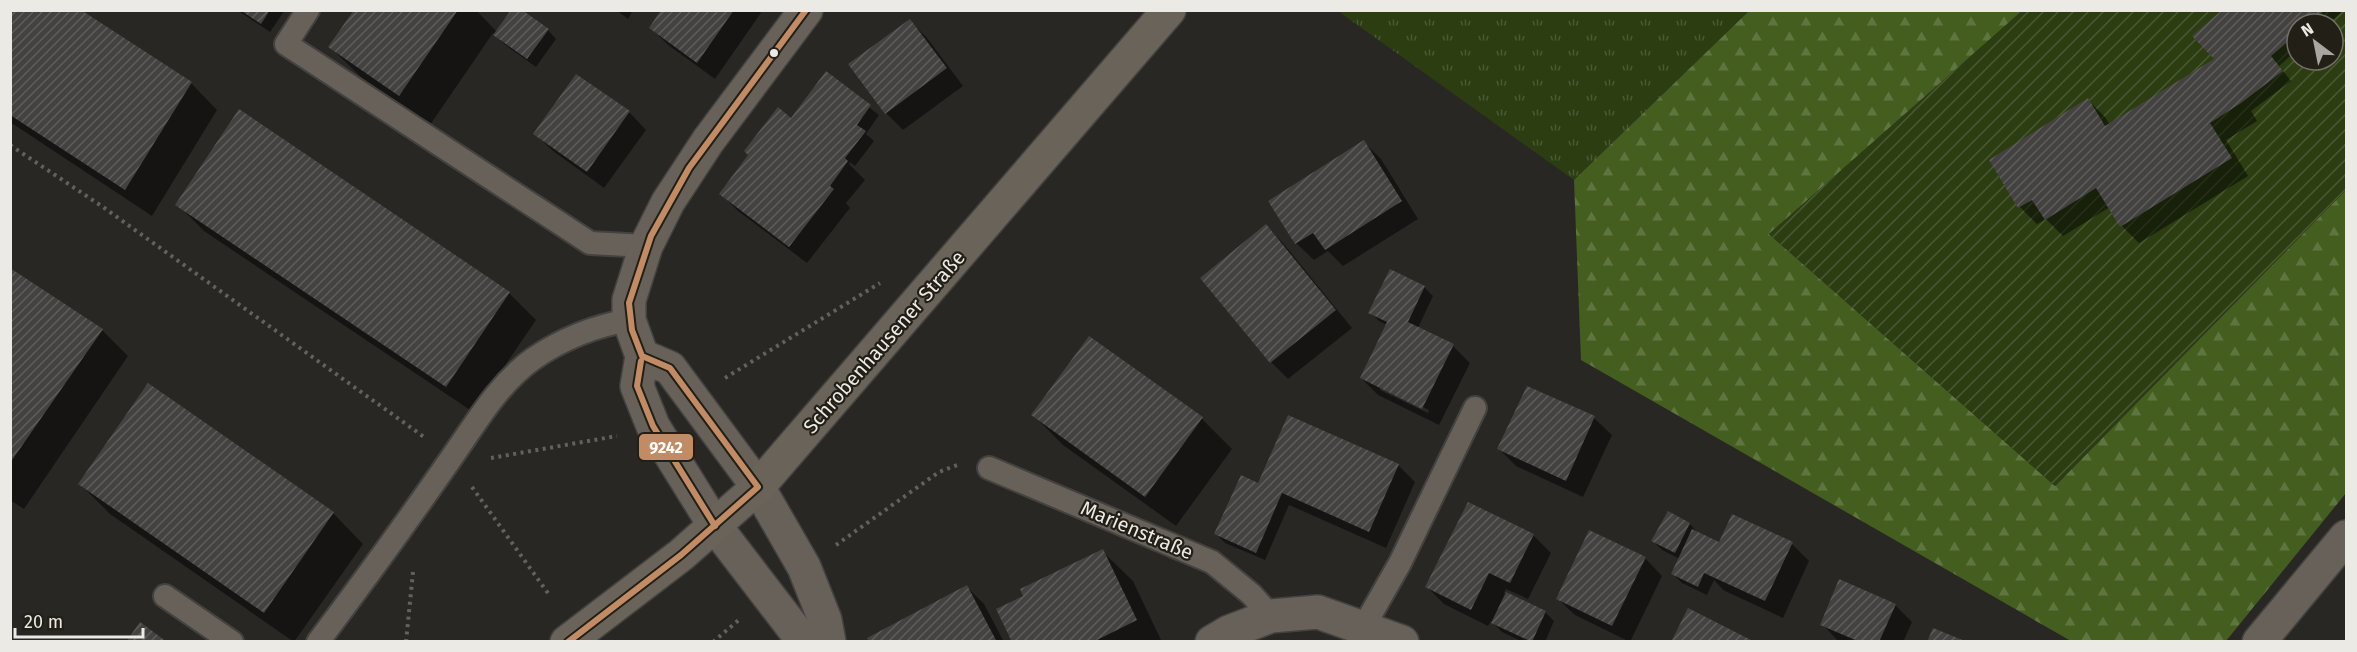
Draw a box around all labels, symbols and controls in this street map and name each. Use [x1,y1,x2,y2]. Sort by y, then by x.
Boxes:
north arrow [2285,12,2345,72]
text: N [2298,19,2317,41]
unlabelled marker [768,47,780,59]
street label: Schrobenhausener Straße [798,246,970,438]
line badge: 9242 [638,433,694,461]
text: 9242 [649,438,683,457]
street label: Marienstraße [1077,496,1197,564]
scale bar [15,601,142,639]
text: 20 m [24,611,63,633]

